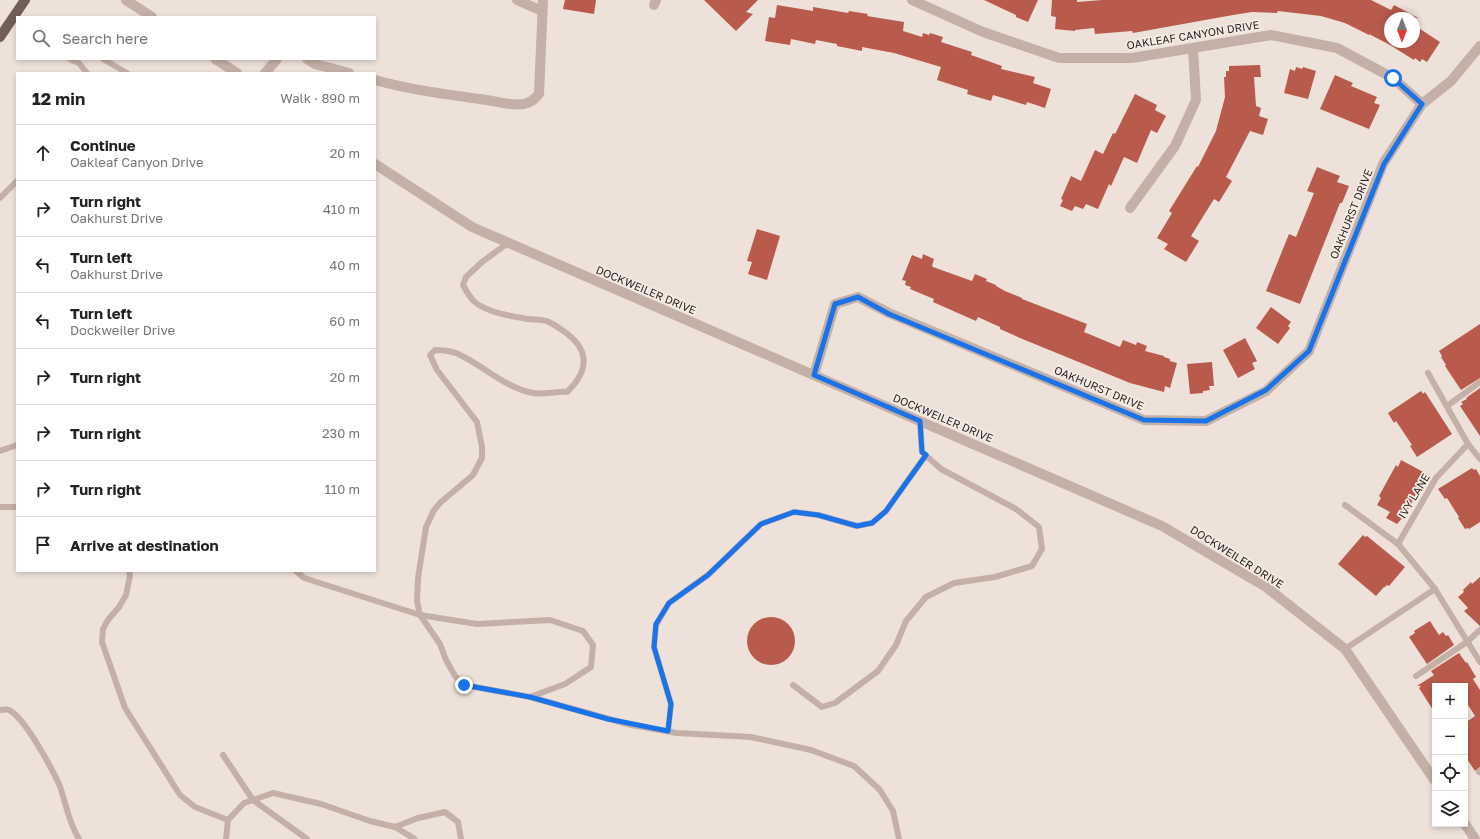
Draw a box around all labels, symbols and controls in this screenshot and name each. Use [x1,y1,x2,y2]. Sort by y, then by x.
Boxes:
north arrow [1384,12,1420,48]
search box [16,16,376,60]
street label: OAKLEAF CANYON DRIVE [1126,18,1260,51]
icon: search [30,27,52,49]
text: Search here [62,29,148,47]
route start [1384,69,1402,87]
text: 12 min [32,88,85,109]
text: Walk · 890 m [280,90,360,106]
text: Continue [70,136,136,154]
icon: ahead [32,142,54,164]
text: 20 m [330,145,360,161]
text: Oakleaf Canyon Drive [70,154,203,170]
street label: OAKHURST DRIVE [1327,167,1375,261]
text: Turn right [70,192,141,210]
icon: right [32,198,54,220]
text: 410 m [323,201,360,217]
text: Oakhurst Drive [70,210,163,226]
text: Turn left [70,248,132,266]
icon: left [32,254,54,276]
text: 40 m [329,257,360,273]
street label: DOCKWEILER DRIVE [594,263,699,317]
text: Oakhurst Drive [70,266,163,282]
text: Turn left [70,304,132,322]
icon: left [32,310,54,332]
text: 60 m [329,313,360,329]
text: Dockweiler Drive [70,322,175,338]
street label: OAKHURST DRIVE [1052,363,1146,412]
icon: right [32,366,54,388]
text: Turn right [70,368,141,386]
text: 20 m [330,369,360,385]
street label: DOCKWEILER DRIVE [891,391,996,445]
icon: right [32,422,54,444]
text: Turn right [70,424,141,442]
text: 230 m [322,425,360,441]
street label: IVY LANE [1395,471,1432,520]
icon: right [32,478,54,500]
text: Turn right [70,480,141,498]
text: 110 m [325,481,360,497]
street label: DOCKWEILER DRIVE [1188,523,1287,591]
icon: arrive [32,534,54,556]
text: Arrive at destination [70,536,219,554]
route end [455,676,473,694]
map controls [1432,683,1468,827]
button: + [1432,683,1468,719]
button: − [1432,719,1468,755]
button: locate [1432,755,1468,791]
button: layers [1432,791,1468,827]

